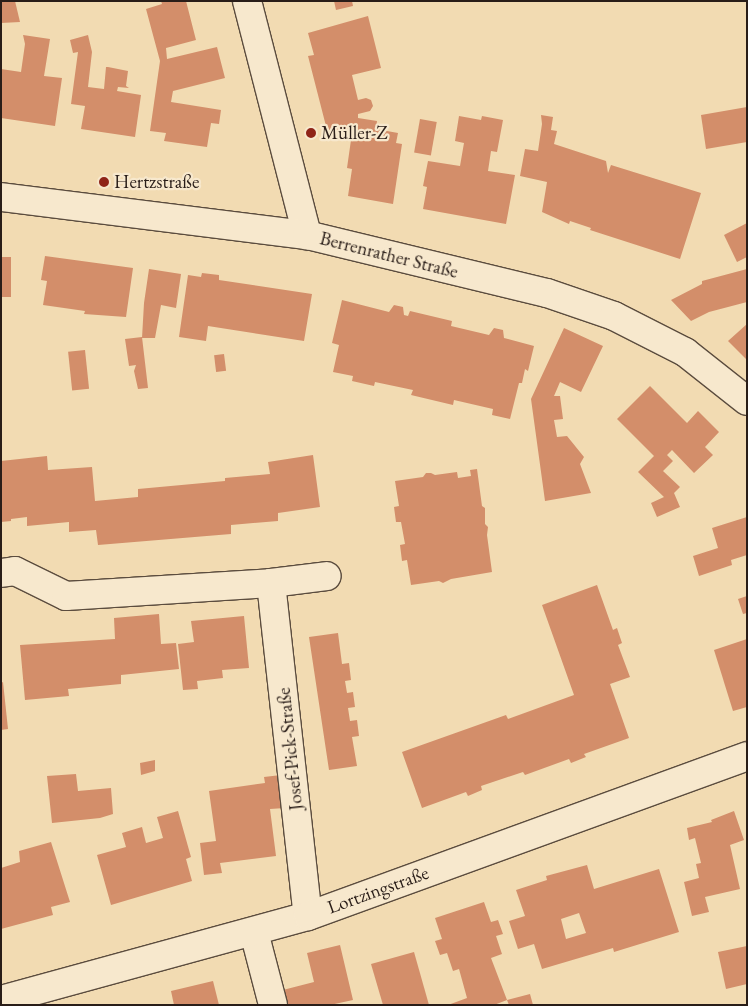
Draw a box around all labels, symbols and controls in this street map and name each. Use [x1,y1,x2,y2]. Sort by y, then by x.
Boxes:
place label: Müller-Z [321,122,388,144]
marker: Müller-Z [305,127,317,139]
place label: Hertzstraße [114,171,199,193]
marker: Hertzstraße [98,176,110,188]
street label: Berrenrather Straße [318,227,460,283]
street label: Josef-Pick-Straße [272,686,308,812]
street label: Lortzingstraße [324,861,432,919]

